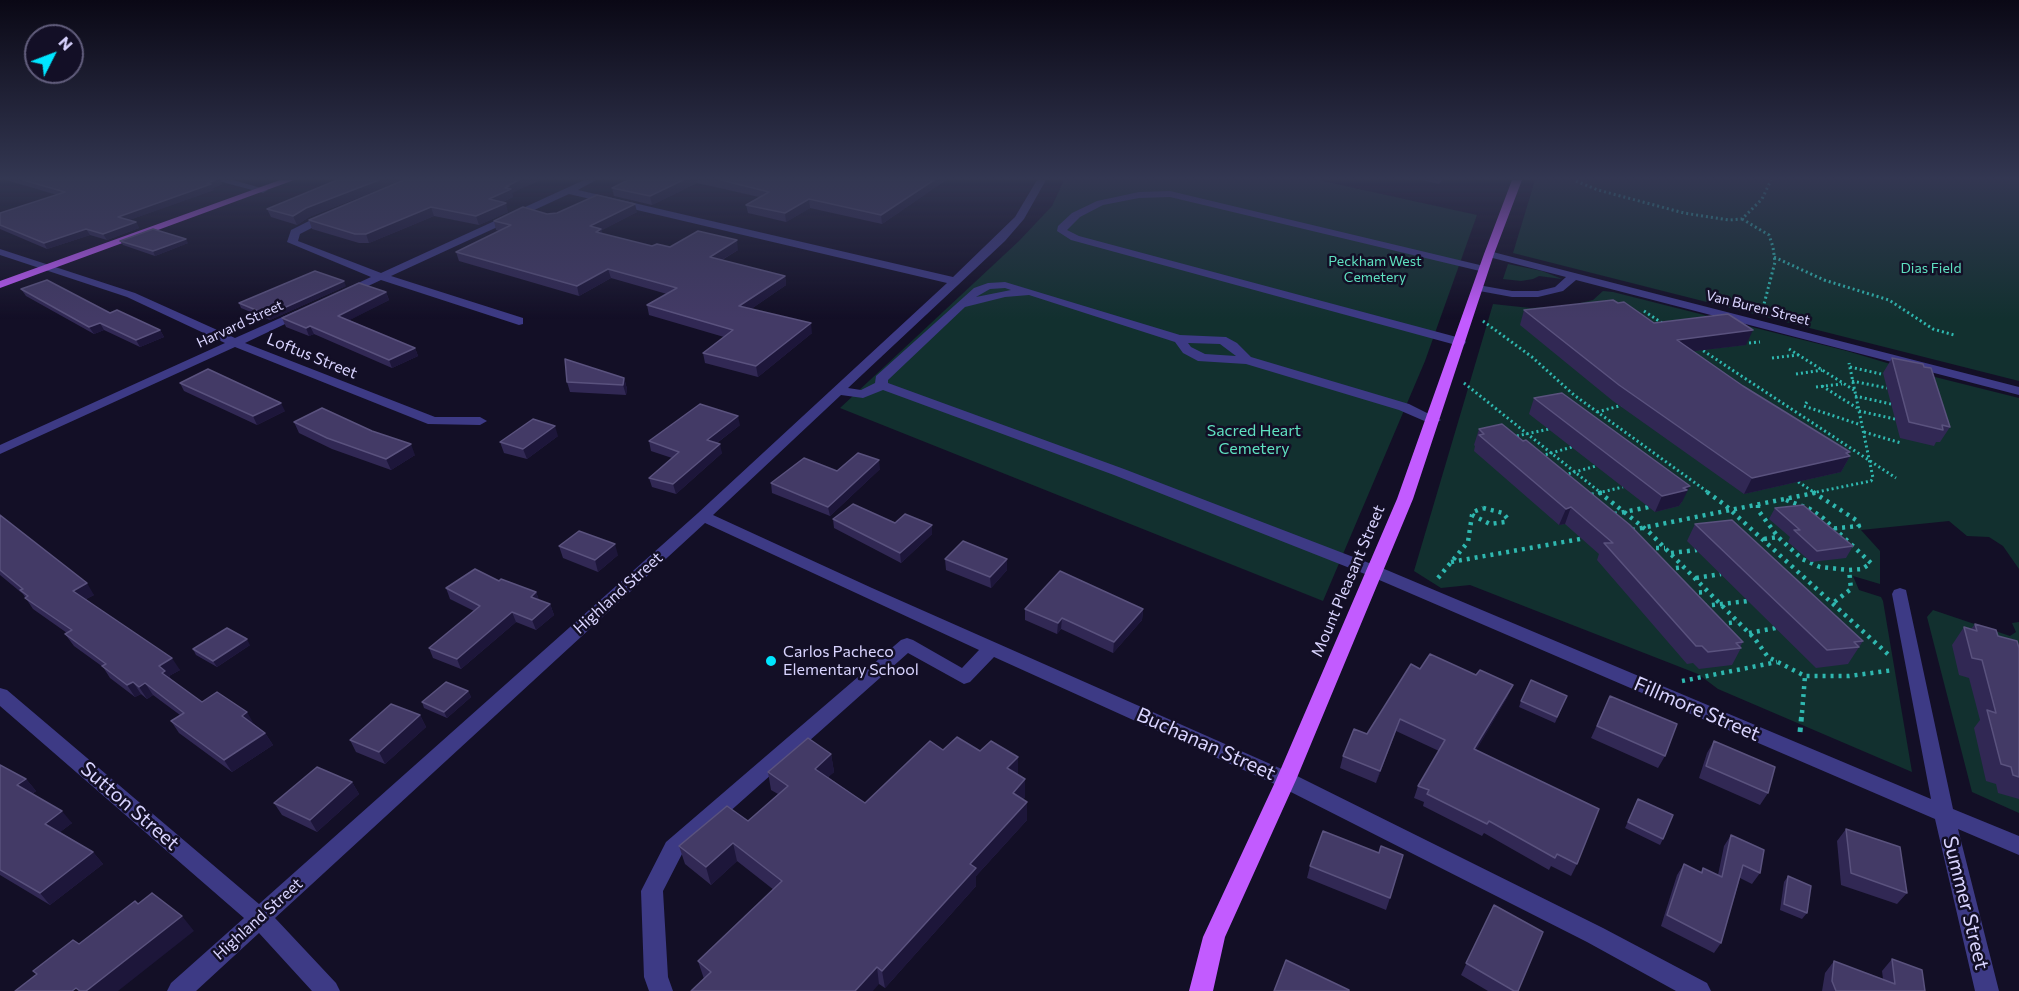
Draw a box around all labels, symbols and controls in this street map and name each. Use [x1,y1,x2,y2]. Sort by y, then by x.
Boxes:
north arrow [24,24,84,84]
text: N [55,32,77,54]
park label: Peckham West Cemetery [1328,253,1422,286]
park label: Dias Field [1901,260,1961,276]
street label: Van Buren Street [1704,287,1812,329]
street label: Harvard Street [194,297,286,351]
street label: Loftus Street [264,329,360,383]
park label: Sacred Heart Cemetery [1207,421,1301,459]
street label: Mount Pleasant Street [1307,502,1389,660]
street label: Highland Street [570,548,666,638]
place label: Carlos Pacheco Elementary School [783,642,919,680]
marker: Carlos Pacheco Elementary School [764,654,778,668]
street label: Fillmore Street [1630,672,1764,746]
street label: Buchanan Street [1133,703,1279,785]
street label: Sutton Street [76,757,184,855]
street label: Summer Street [1938,834,1994,972]
street label: Highland Street [210,874,306,964]

